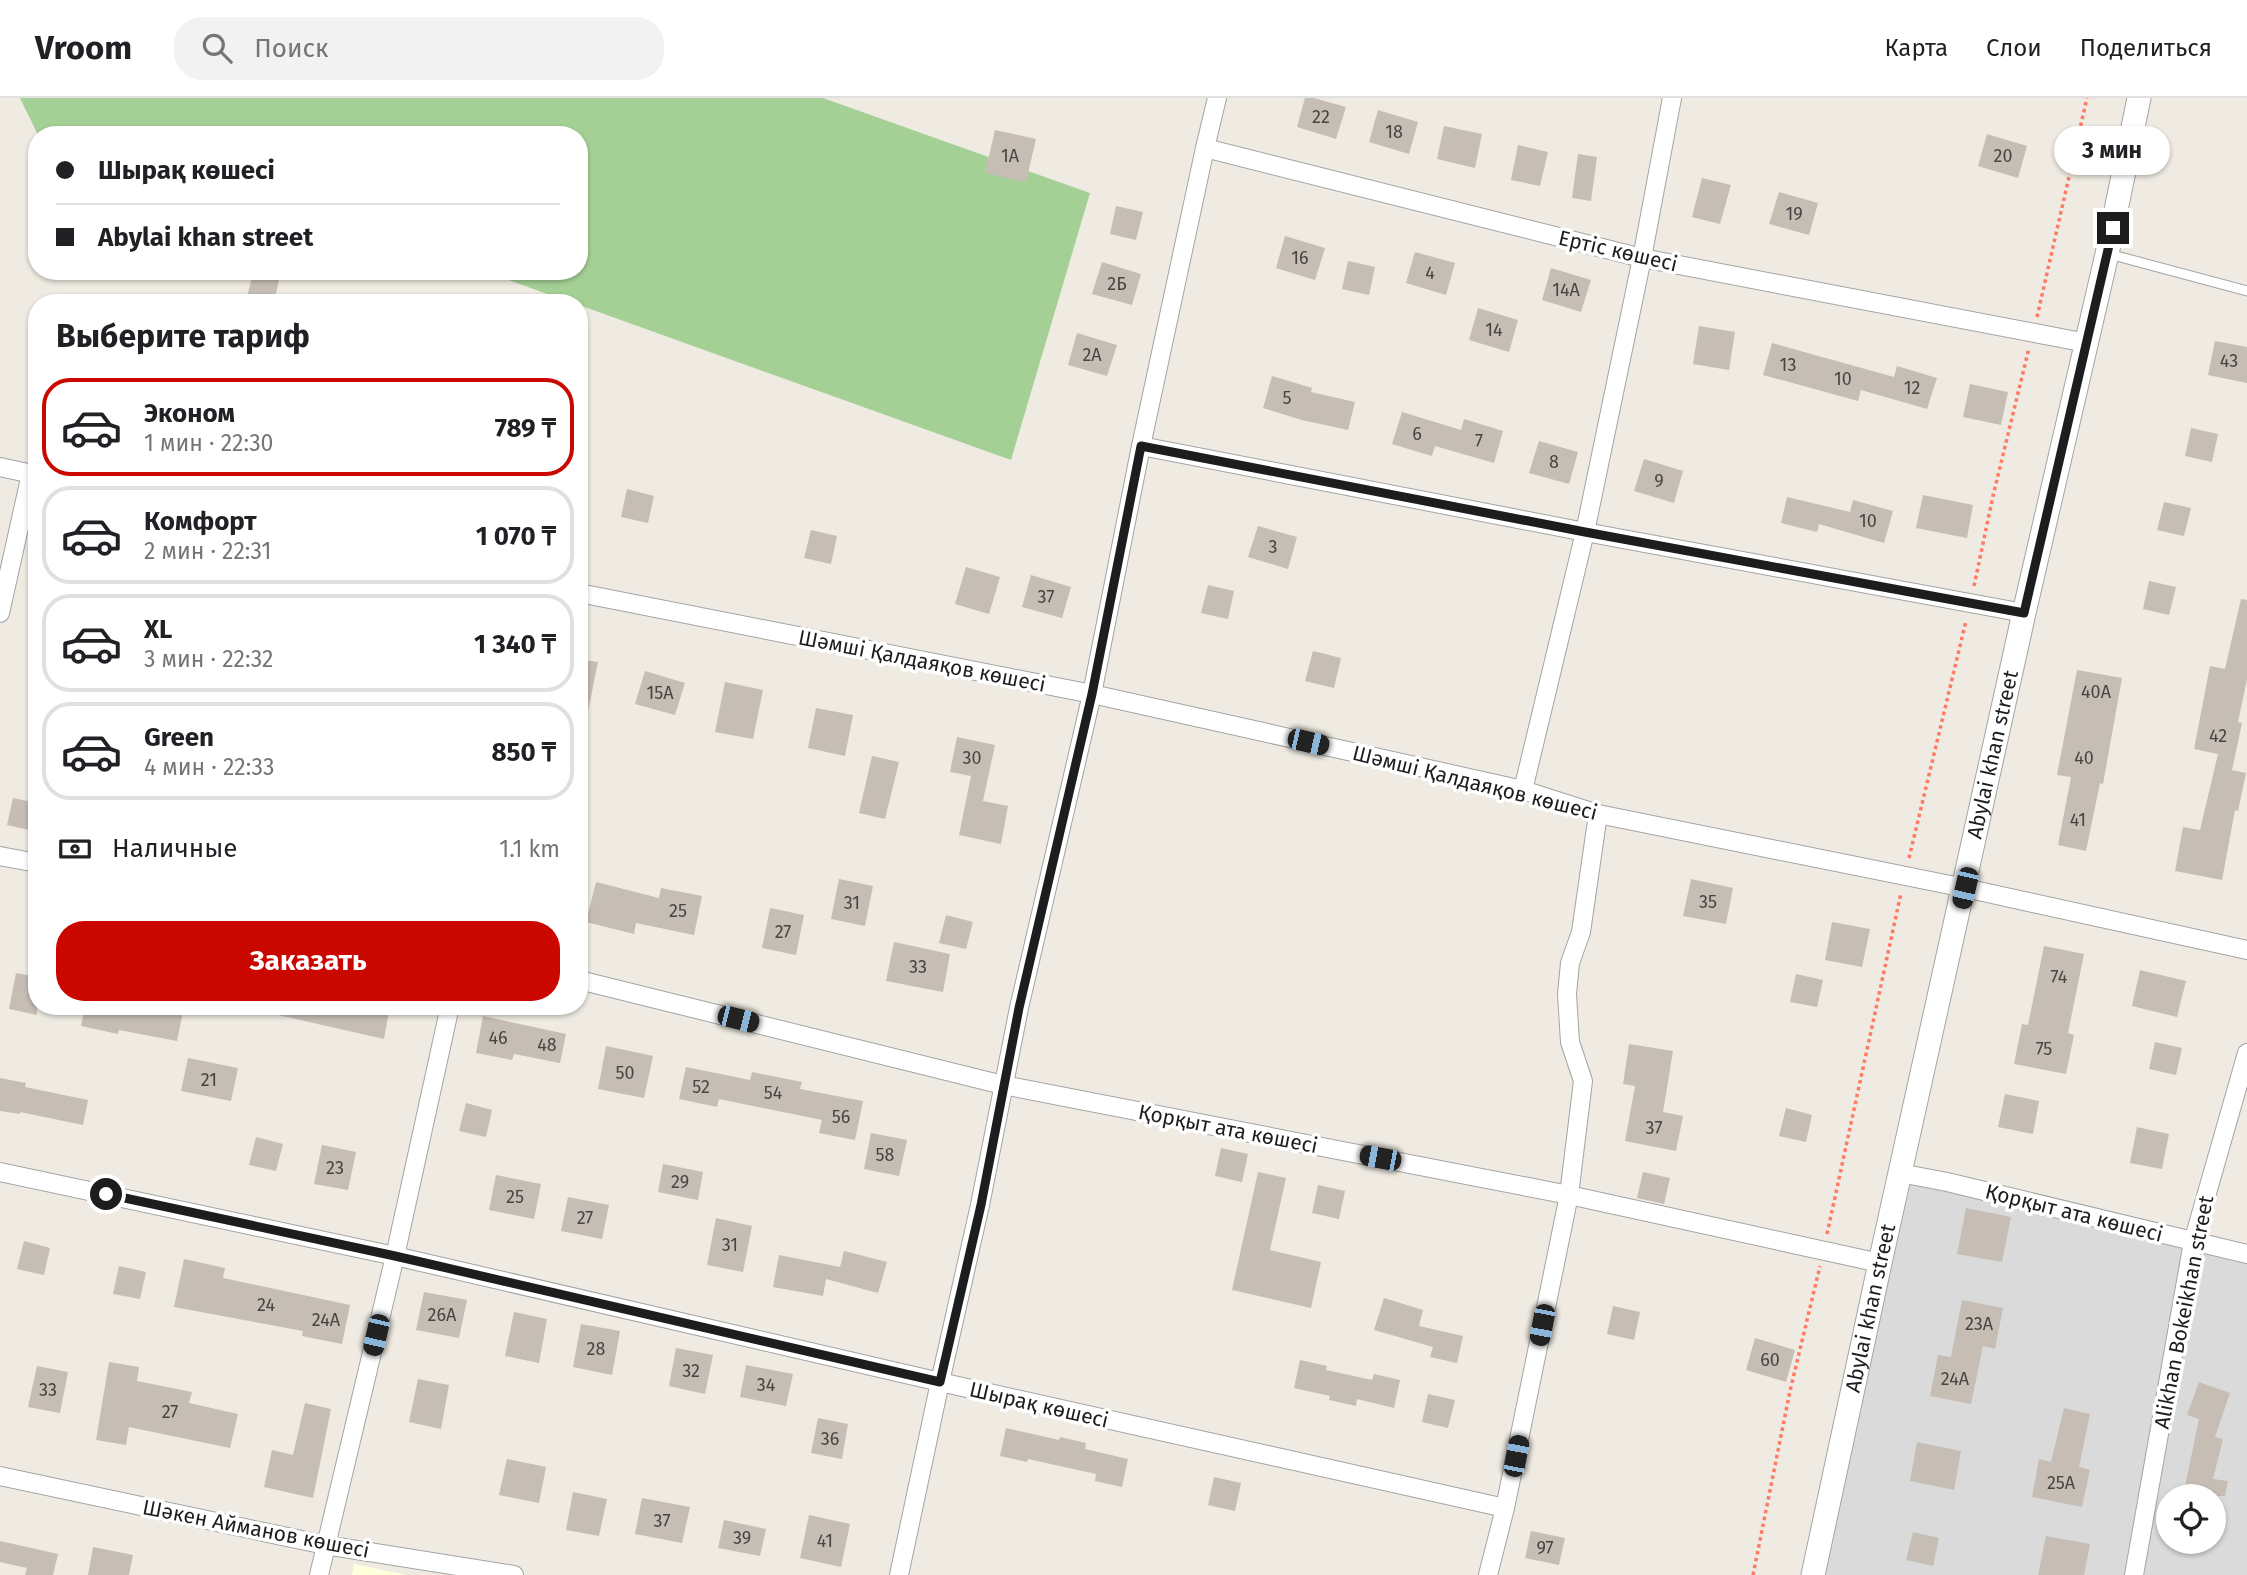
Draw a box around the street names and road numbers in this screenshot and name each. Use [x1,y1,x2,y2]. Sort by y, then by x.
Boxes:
street label: Ертіс көшесі [1556,225,1680,277]
street label: Шәмші Қалдаяқов көшесі [796,624,1048,698]
street label: Abylai khan street [1961,667,2024,841]
street label: Шәмші Қалдаяқов көшесі [1350,740,1600,826]
street label: Қорқыт ата көшесі [1136,1099,1320,1159]
street label: Қорқыт ата көшесі [1982,1178,2166,1248]
street label: Alikhan Bokeikhan street [2149,1193,2219,1431]
street label: Abylai khan street [1840,1221,1901,1395]
street label: Шырақ көшесі [967,1376,1111,1434]
street label: Шәкен Айманов көшесі [140,1494,372,1564]

